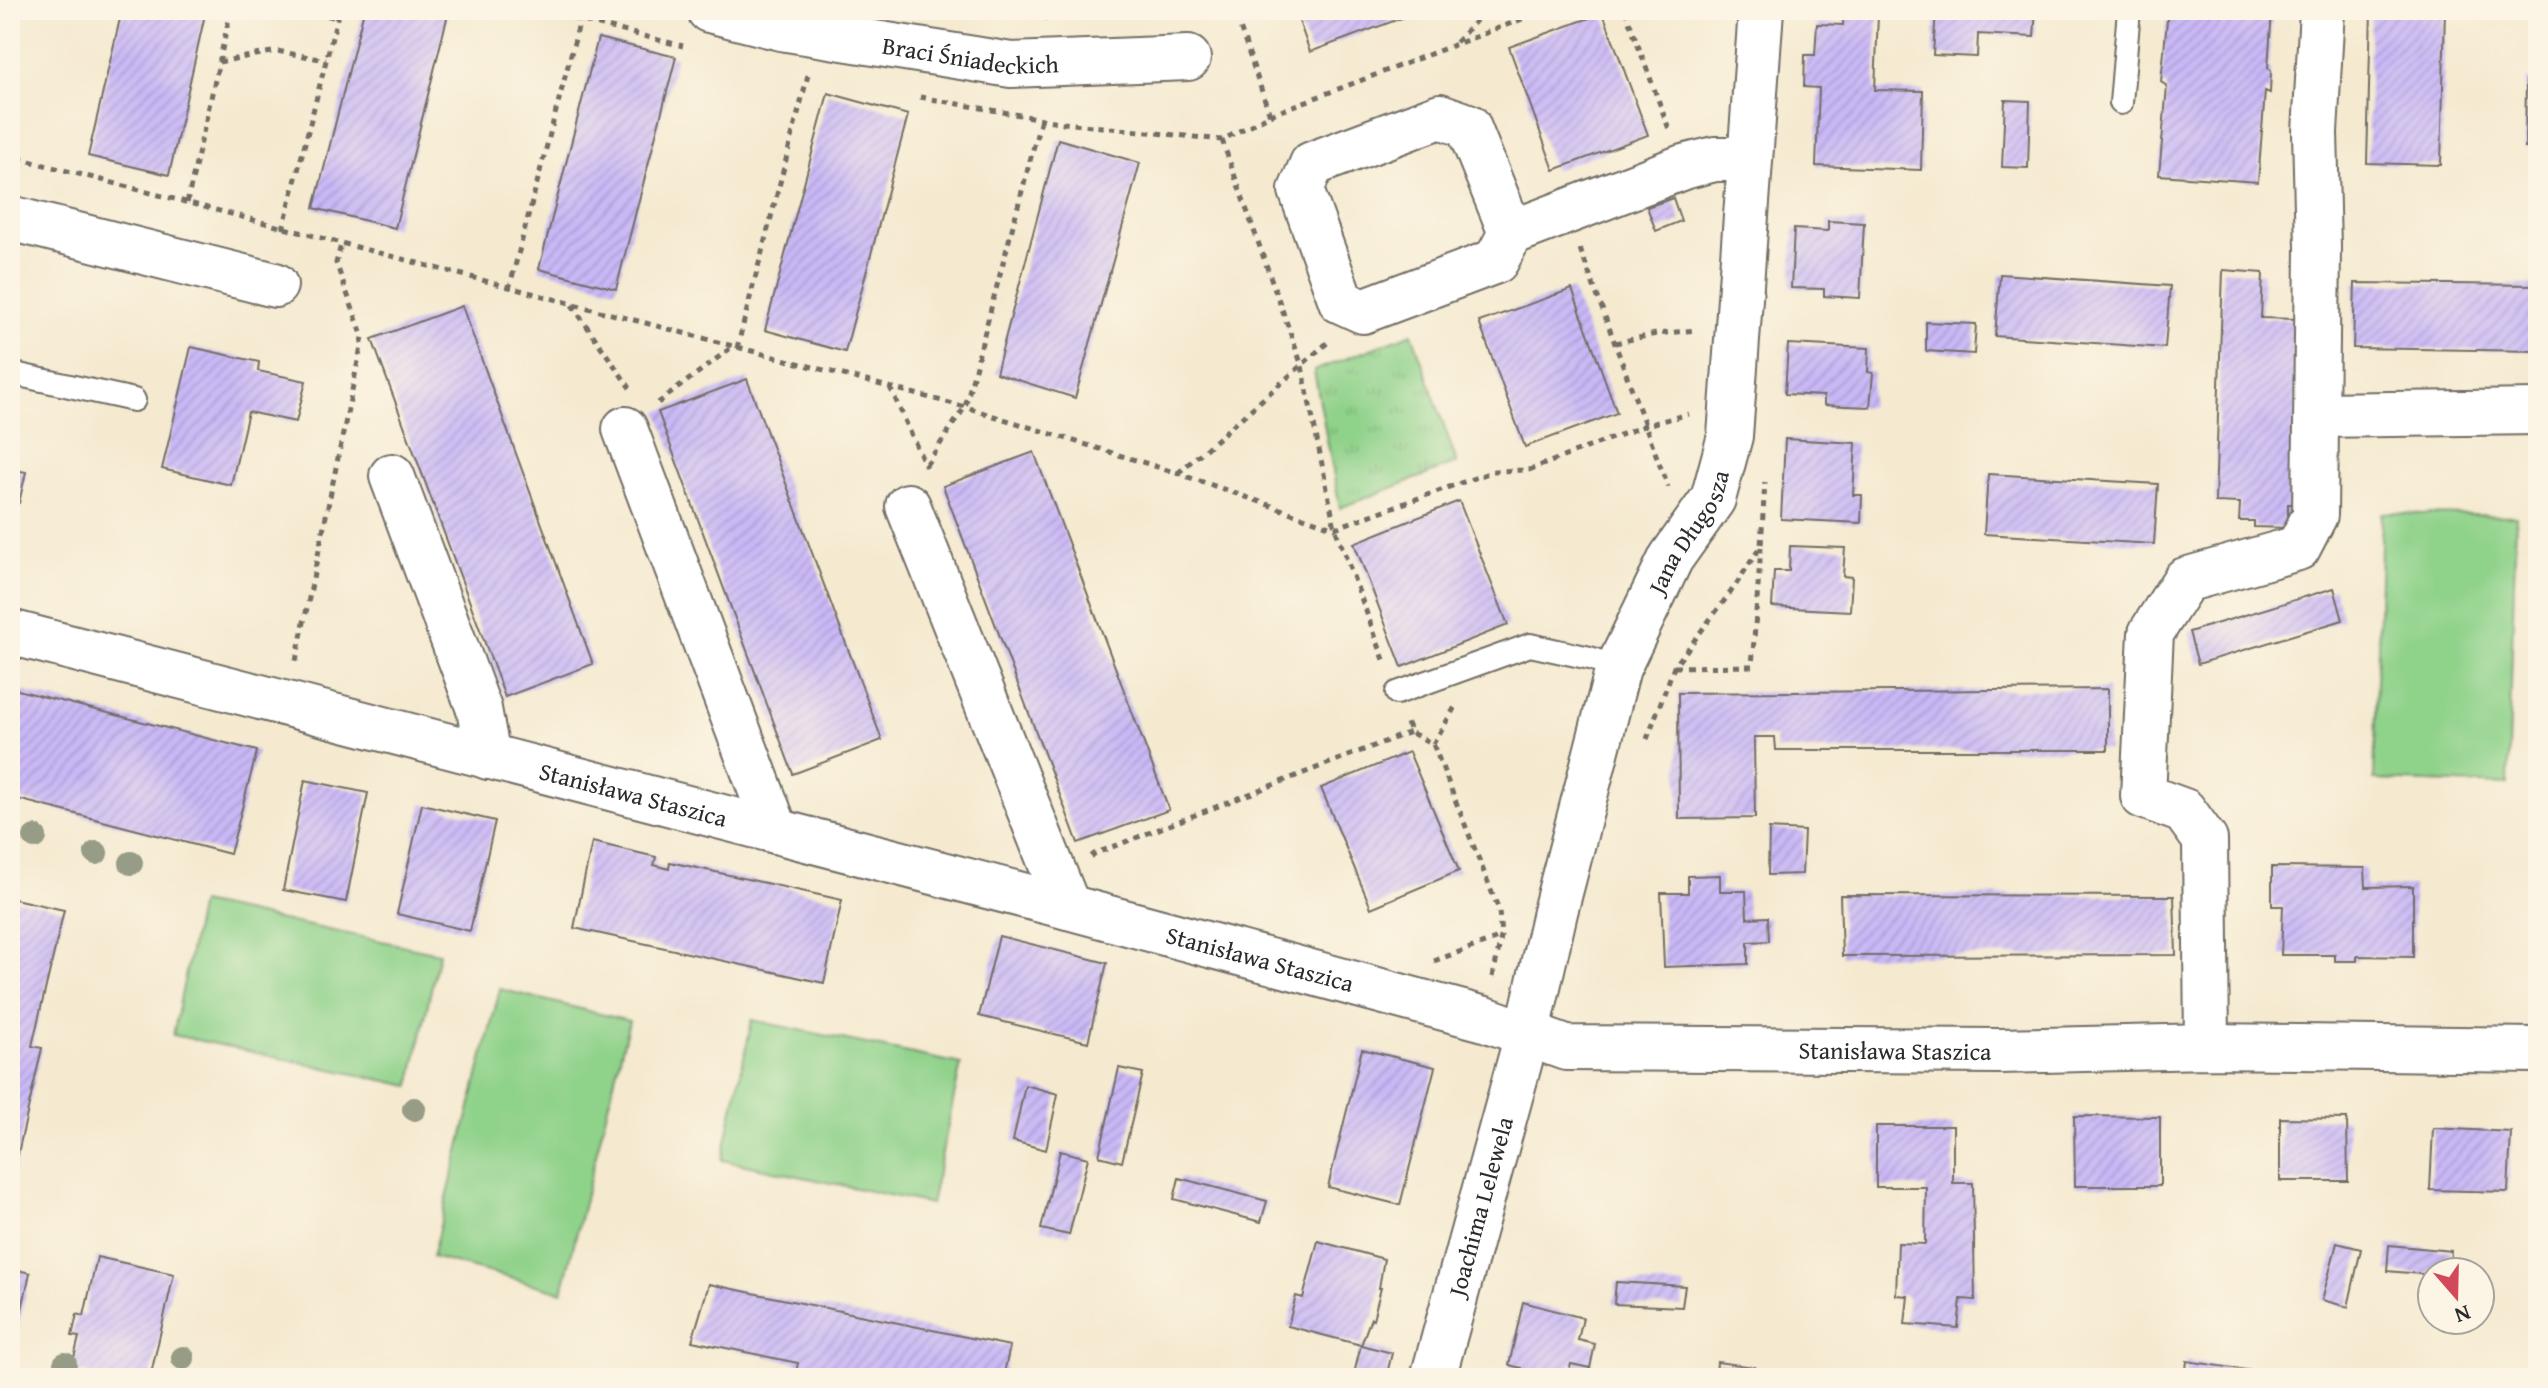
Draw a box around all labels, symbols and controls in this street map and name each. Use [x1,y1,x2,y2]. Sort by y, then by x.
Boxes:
street label: Braci Śniadeckich [880,27,1060,83]
street label: Jana Długosza [1638,466,1738,602]
street label: Stanisława Staszica [536,753,732,835]
street label: Stanisława Staszica [1162,917,1358,1001]
street label: Stanisława Staszica [1798,1032,1992,1068]
street label: Joachima Lelewela [1438,1112,1522,1303]
north arrow [2416,1256,2496,1336]
text: N [2450,1297,2475,1332]

